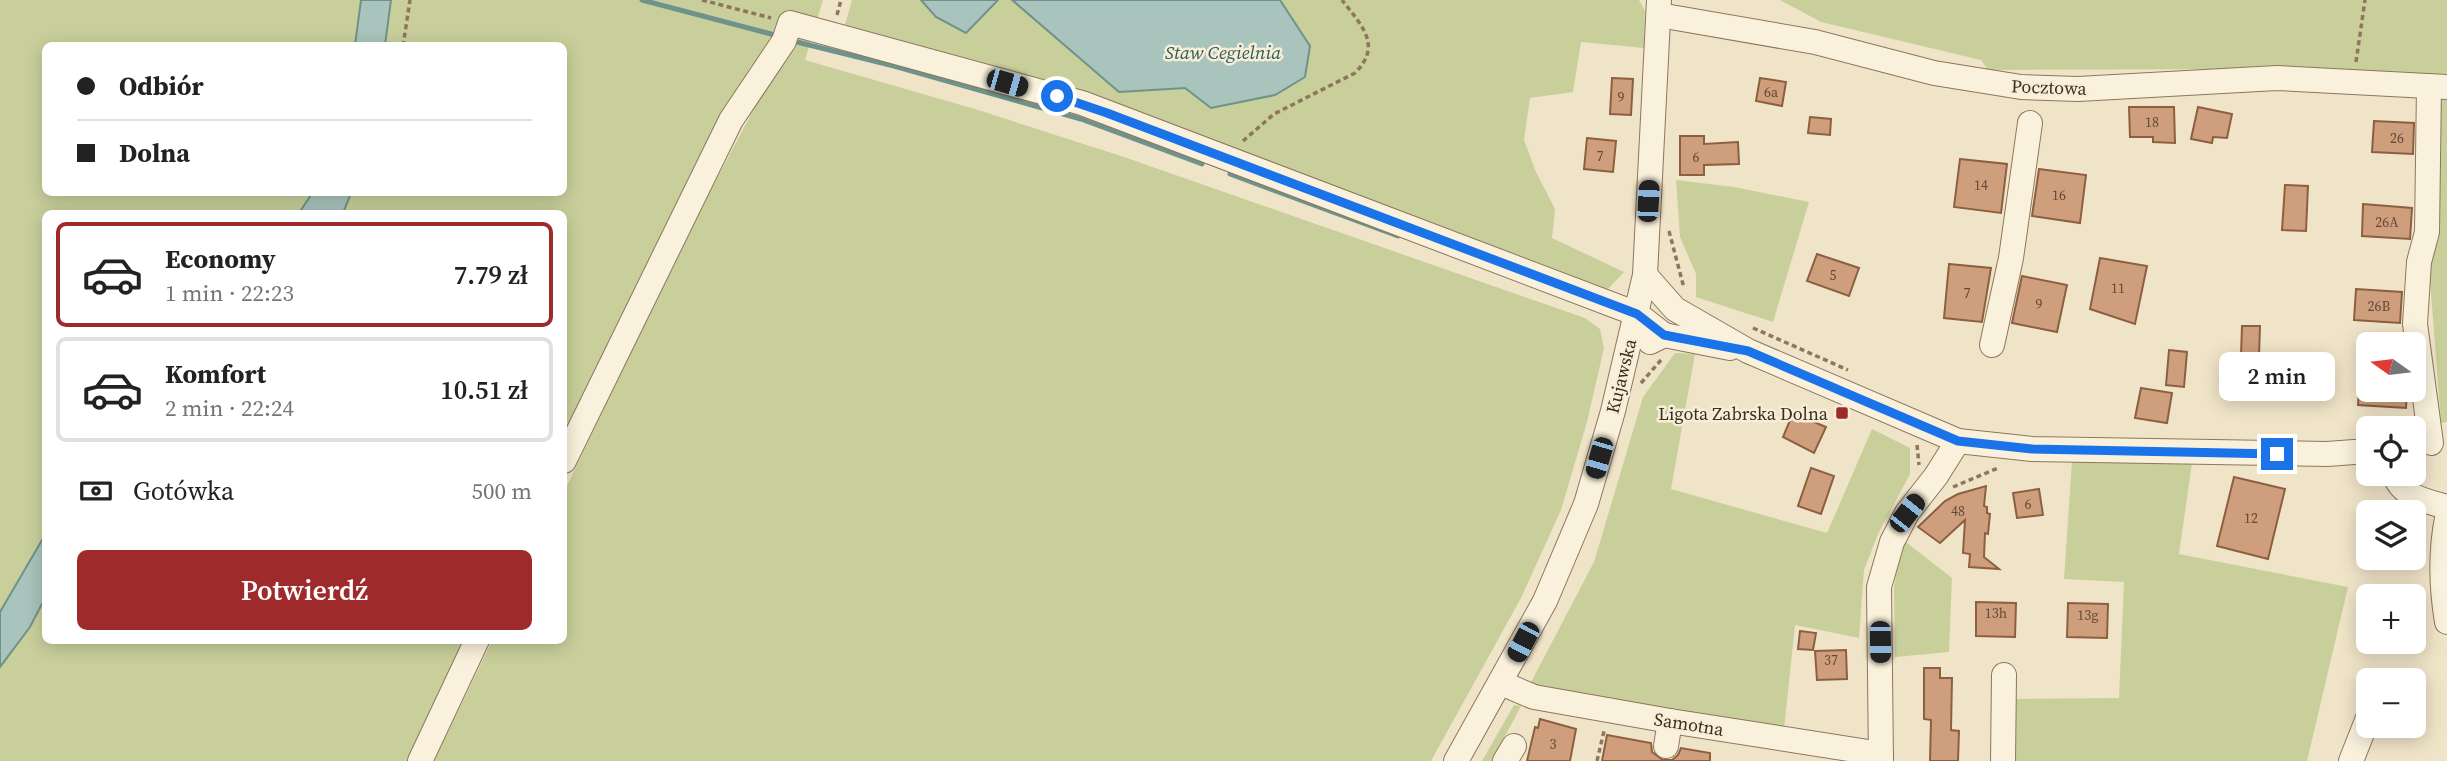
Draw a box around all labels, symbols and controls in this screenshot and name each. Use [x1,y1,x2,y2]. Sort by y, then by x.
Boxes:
water label: Staw Cegielnia [1165,39,1281,65]
car [984,67,1031,99]
text: Odbiór [119,68,204,104]
street label: Pocztowa [2011,73,2088,101]
route start [1041,80,1073,112]
house number: 6a [1764,82,1779,102]
house number: 9 [1618,87,1625,107]
house number: 18 [2145,112,2159,132]
house number: 26 [2390,128,2404,148]
text: Dolna [119,135,190,171]
house number: 7 [1597,146,1604,166]
house number: 6 [1693,147,1700,167]
house number: 14 [1974,175,1988,195]
car [1637,179,1660,223]
house number: 16 [2052,185,2066,205]
house number: 26A [2375,212,2399,232]
text: Economy [165,241,276,277]
icon: car [81,243,144,306]
text: 7.79 zł [454,257,528,293]
house number: 5 [1830,265,1837,285]
text: 1 min · 22:23 [165,277,294,309]
house number: 11 [2111,278,2125,298]
house number: 7 [1964,283,1971,303]
house number: 9 [2036,294,2043,314]
house number: 26B [2368,296,2391,316]
north arrow [2356,332,2426,402]
map controls [2356,332,2426,738]
street label: Kujawska [1600,335,1643,416]
callout: 2 min [2219,352,2335,402]
text: Komfort [165,356,266,392]
icon: car [81,358,144,421]
text: 2 min [2247,360,2307,392]
text: 10.51 zł [440,372,528,408]
text: 2 min · 22:24 [165,392,294,424]
place label: Ligota Zabrska Dolna [1658,401,1829,426]
marker: Ligota Zabrska Dolna [1834,405,1850,421]
button: locate [2356,416,2426,486]
car [1584,435,1615,481]
route end [2261,438,2293,470]
icon: cash [77,472,115,510]
text: Gotówka [133,473,234,509]
text: 500 m [471,475,532,507]
car [1886,490,1929,536]
house number: 6 [2025,494,2032,514]
button: layers [2356,500,2426,570]
house number: 48 [1951,501,1965,521]
house number: 12 [2244,508,2258,528]
button: Potwierdź [77,550,532,630]
button: + [2356,584,2426,654]
house number: 13h [1985,603,2007,623]
house number: 13g [2077,605,2099,625]
car [1504,619,1543,665]
car [1870,621,1891,663]
house number: 37 [1824,650,1838,670]
button: − [2356,668,2426,738]
street label: Samotna [1652,706,1726,742]
house number: 3 [1550,734,1557,754]

